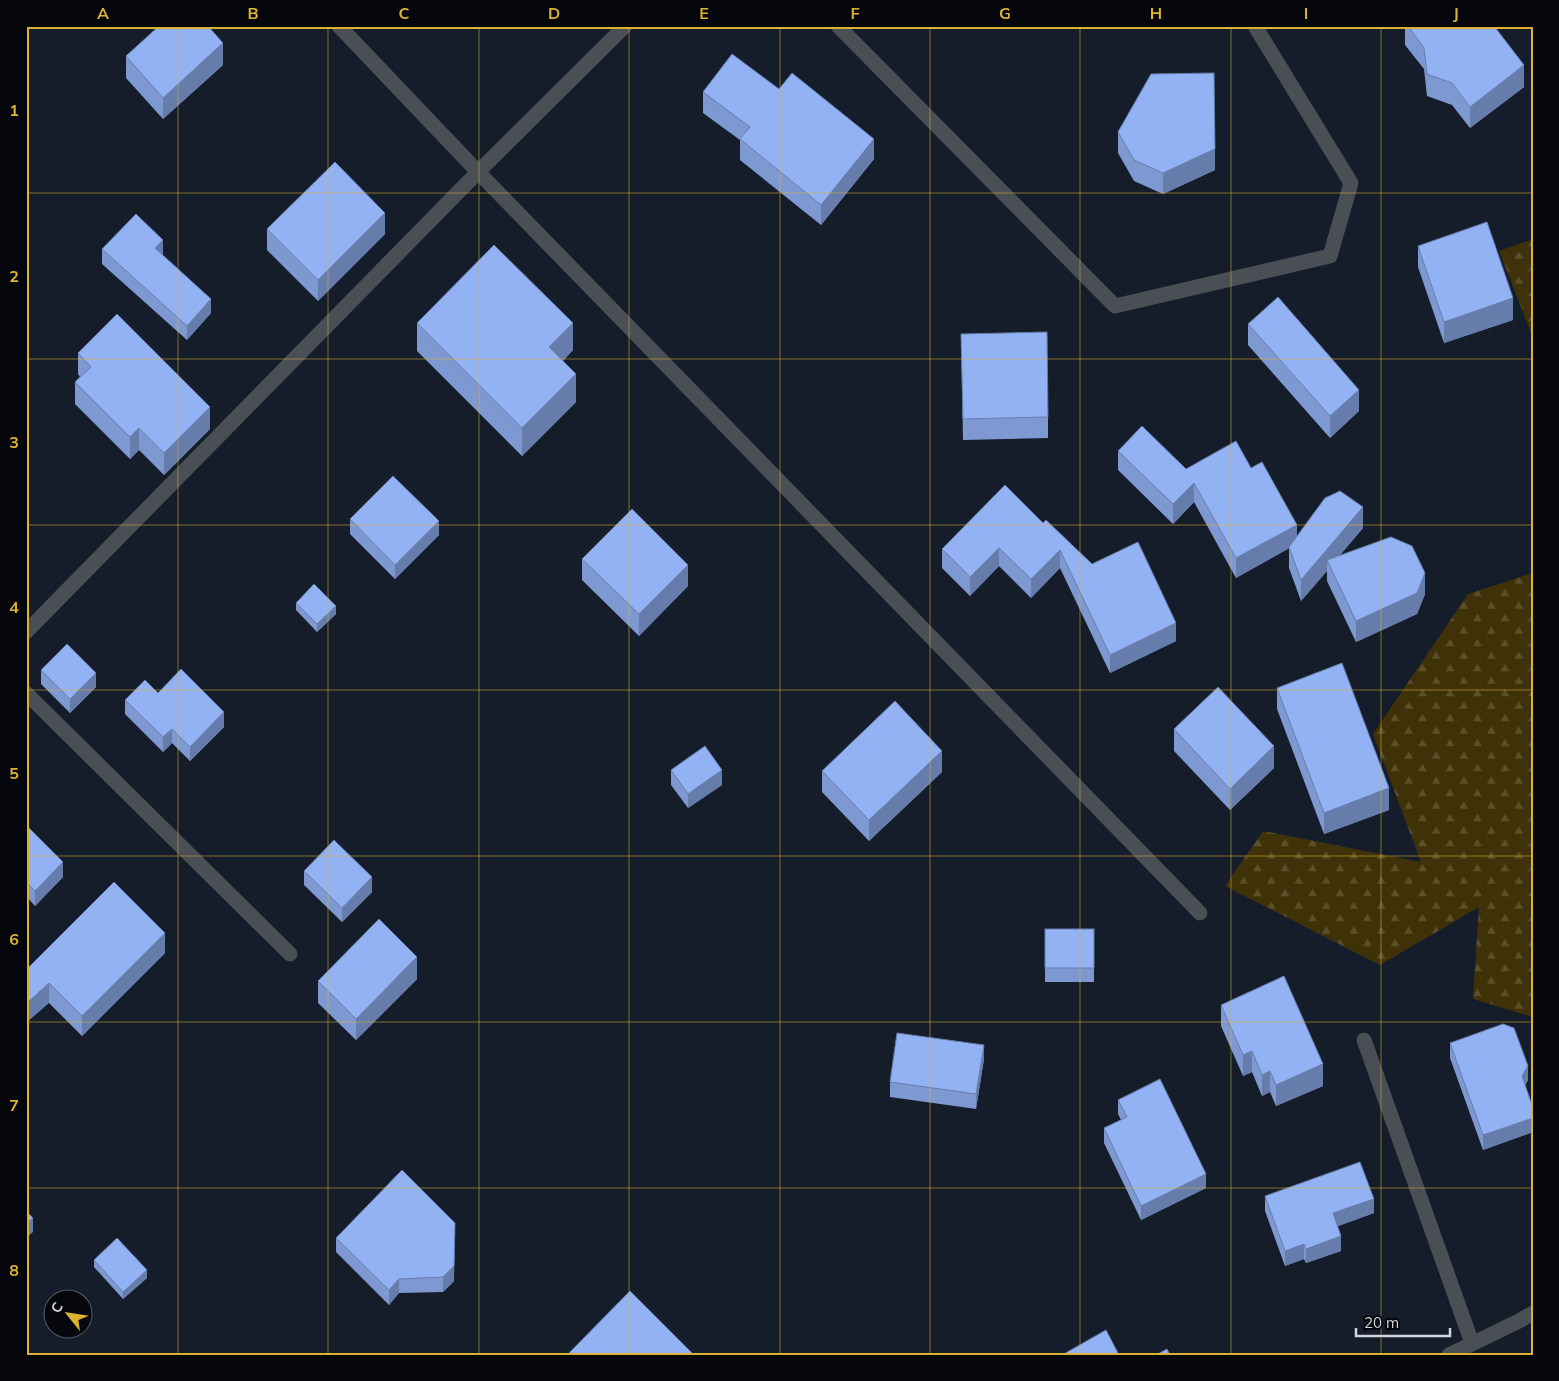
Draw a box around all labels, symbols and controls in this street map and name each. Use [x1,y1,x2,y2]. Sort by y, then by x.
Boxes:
text: A [97,3,109,23]
text: B [247,3,259,23]
text: C [399,3,410,23]
text: D [548,3,560,23]
text: E [699,3,709,23]
text: F [850,3,860,23]
text: G [999,3,1011,23]
text: H [1150,3,1162,23]
text: I [1304,3,1308,23]
text: J [1453,3,1459,23]
text: 1 [9,100,19,120]
text: 2 [9,266,19,286]
text: 3 [9,432,19,452]
text: 4 [9,597,19,617]
text: 5 [9,763,19,783]
text: 6 [9,929,19,949]
text: 7 [9,1095,19,1115]
text: 8 [9,1260,19,1280]
north arrow [42,1288,92,1338]
text: С [47,1299,67,1316]
scale bar [1356,1306,1450,1338]
text: 20 m [1364,1313,1399,1332]

